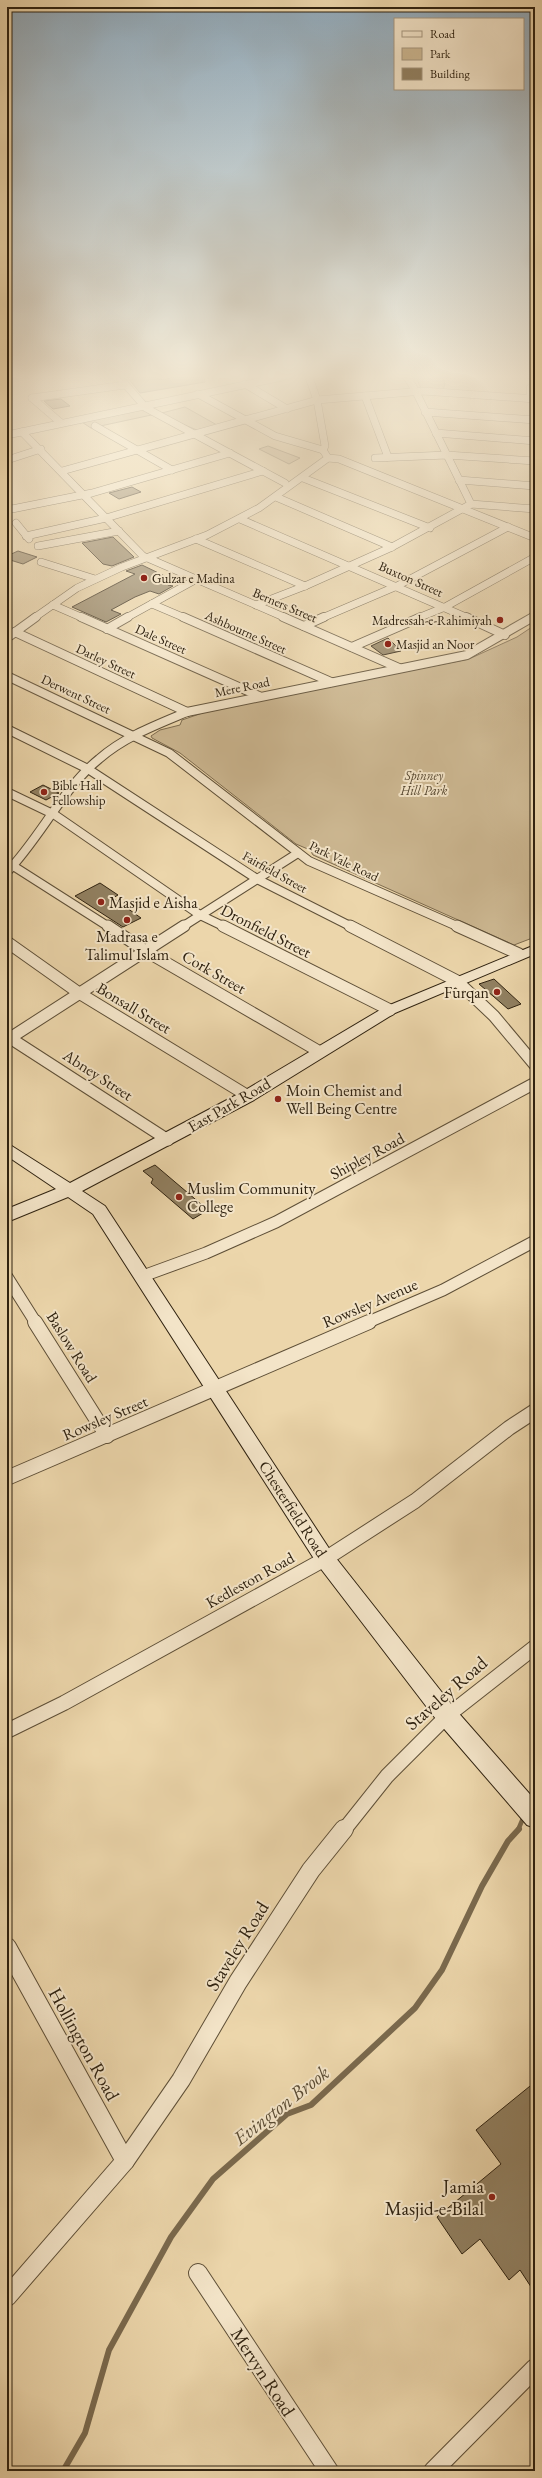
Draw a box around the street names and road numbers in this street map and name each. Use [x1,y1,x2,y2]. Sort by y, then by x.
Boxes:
street label: Buxton Street [376,557,446,601]
street label: Berners Street [250,584,320,626]
street label: Ashbourne Street [202,606,289,658]
street label: Dale Street [133,620,189,658]
street label: Darley Street [73,640,139,682]
street label: Derwent Street [38,670,114,718]
street label: Mere Road [213,673,271,701]
street label: Park Vale Road [306,837,382,885]
street label: Fairfield Street [240,847,310,897]
street label: Dronfield Street [217,899,315,963]
street label: Cork Street [178,945,250,999]
street label: Bonsall Street [93,978,175,1038]
street label: Abney Street [58,1044,137,1105]
street label: East Park Road [184,1072,275,1137]
street label: Shipley Road [326,1127,409,1184]
street label: Rowsley Avenue [319,1274,421,1332]
street label: Baslow Road [42,1307,103,1387]
street label: Rowsley Street [59,1391,151,1445]
street label: Chesterfield Road [254,1457,332,1562]
street label: Kedleston Road [202,1547,299,1613]
street label: Staveley Road [400,1650,493,1736]
street label: Staveley Road [200,1896,275,1996]
street label: Hollington Road [43,1983,126,2105]
street label: Mervyn Road [225,2323,301,2421]

